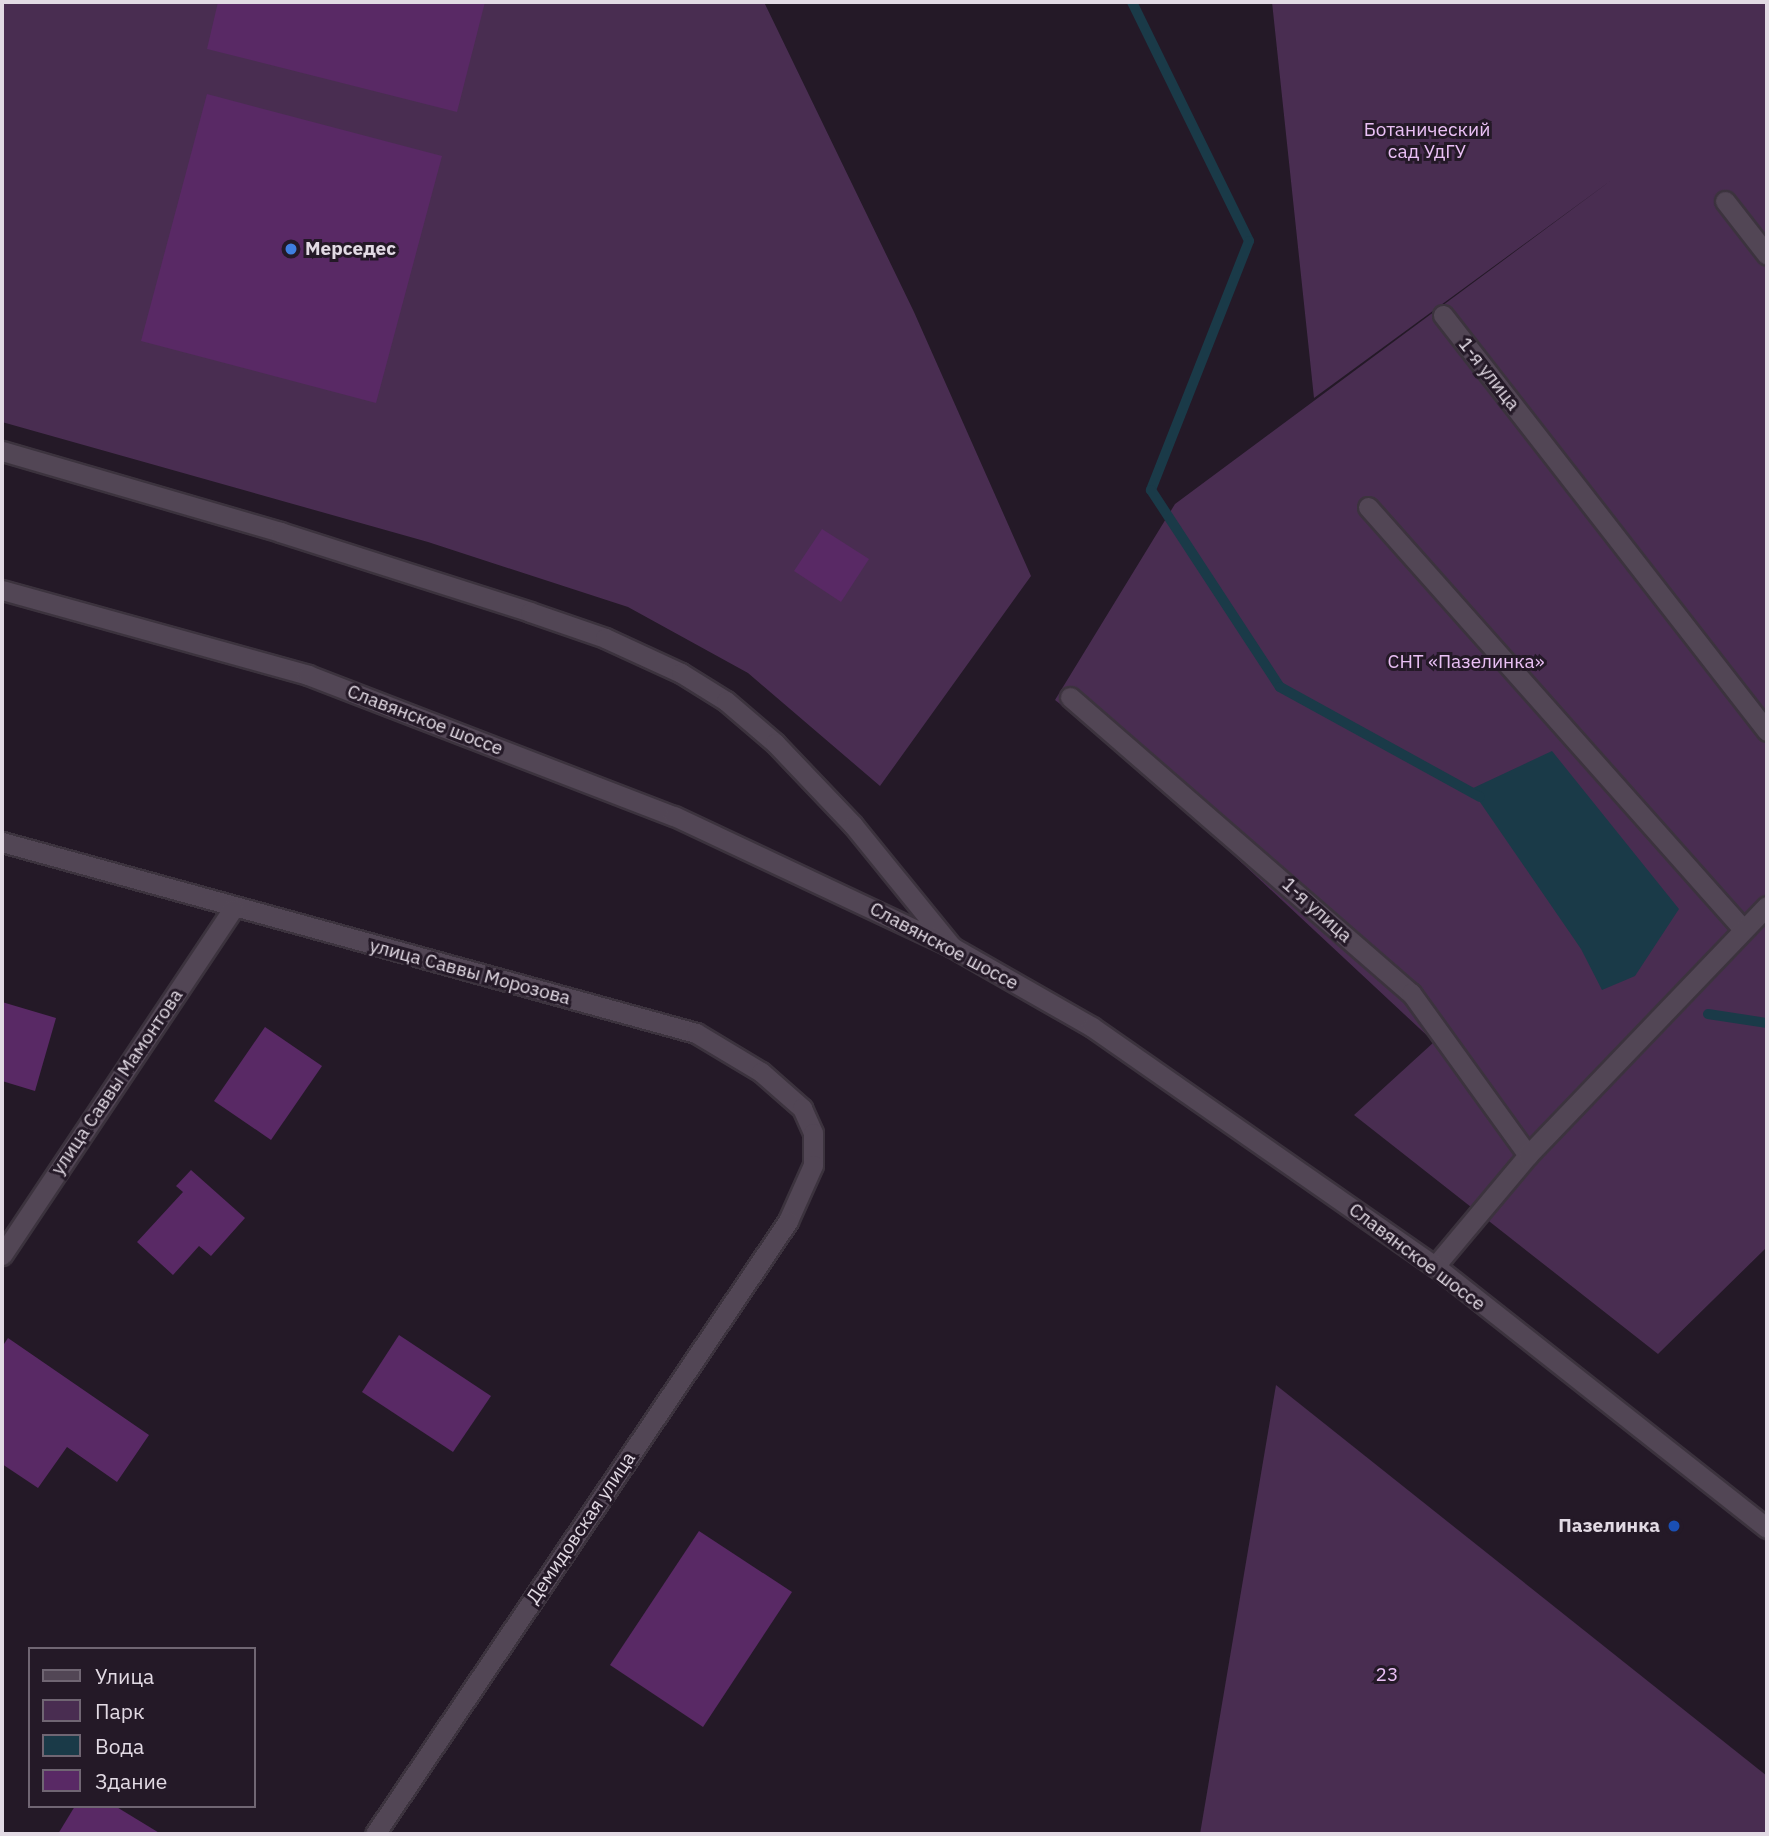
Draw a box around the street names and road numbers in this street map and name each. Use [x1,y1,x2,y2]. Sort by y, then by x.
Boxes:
street label: 1-я улица [1453,333,1525,415]
street label: Славянское шоссе [344,680,506,760]
street label: 1-я улица [1277,873,1357,947]
street label: Славянское шоссе [866,897,1022,995]
street label: улица Саввы Морозова [367,934,573,1010]
street label: улица Саввы Мамонтова [46,985,188,1179]
street label: Славянское шоссе [1344,1198,1490,1316]
street label: Демидовская улица [522,1448,640,1608]

